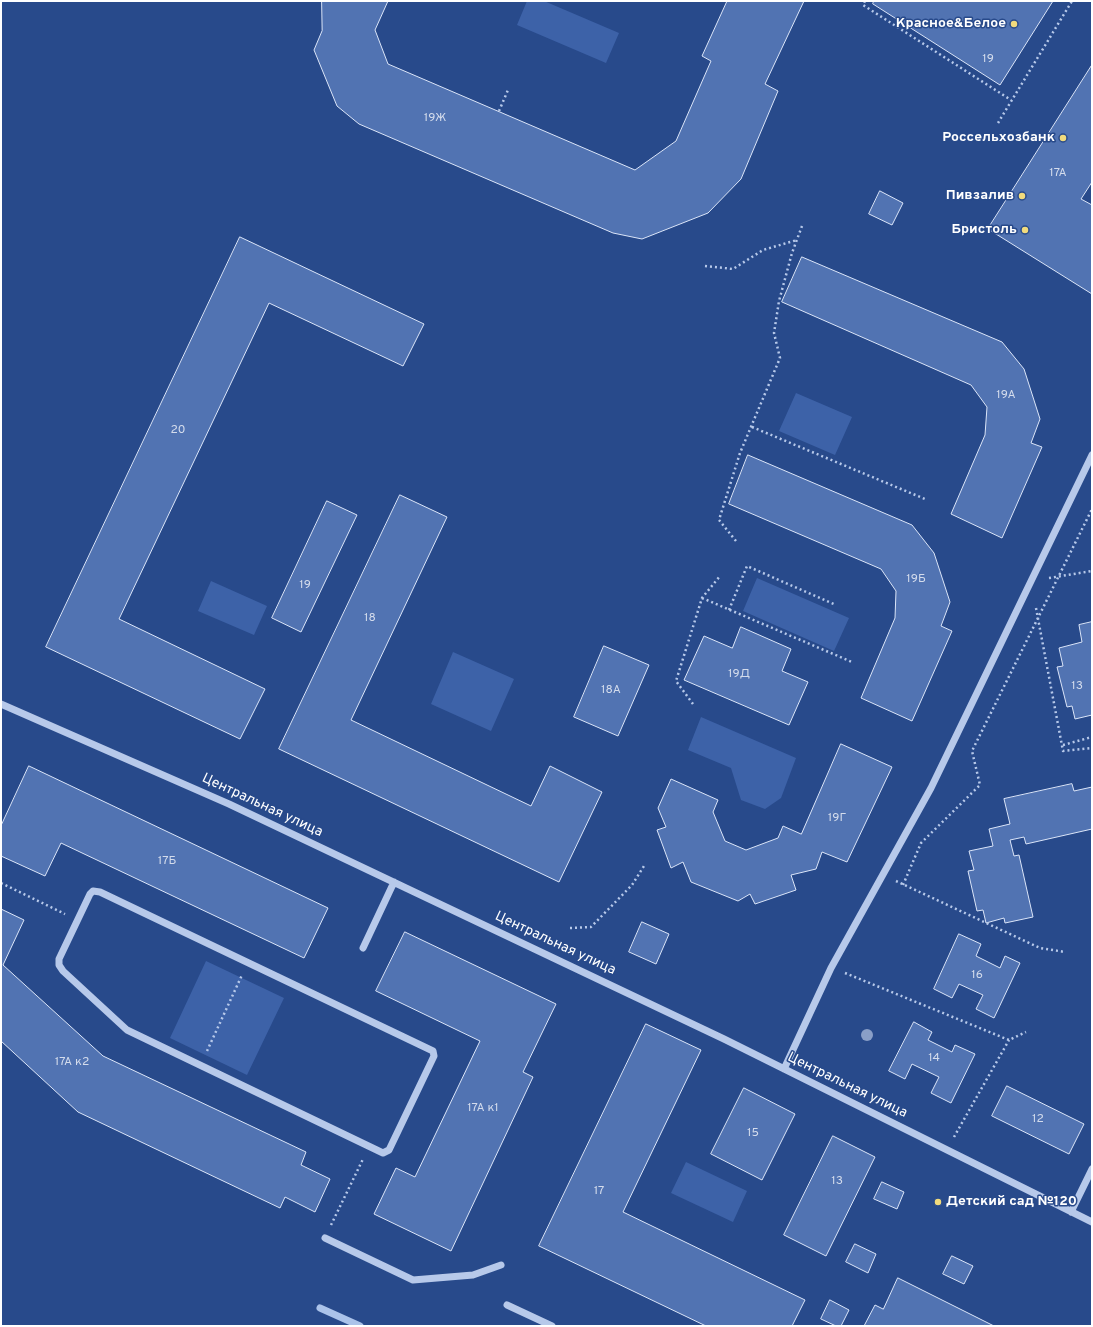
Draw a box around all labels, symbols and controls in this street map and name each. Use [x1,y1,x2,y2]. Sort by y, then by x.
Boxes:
place label: Красное&Белое [896,16,1006,32]
marker: Красное&Белое [1009,19,1019,29]
house number: 19 [982,53,994,67]
house number: 19Ж [424,112,446,126]
place label: Россельхозбанк [942,130,1055,146]
marker: Россельхозбанк [1058,133,1068,143]
house number: 17А [1049,167,1067,181]
place label: Пивзалив [946,188,1014,204]
marker: Пивзалив [1017,191,1027,201]
place label: Бристоль [951,222,1017,238]
marker: Бристоль [1020,225,1030,235]
house number: 19А [996,389,1016,403]
house number: 20 [170,424,186,438]
house number: 19Б [906,573,926,587]
house number: 19 [299,579,311,593]
house number: 18 [364,612,376,626]
house number: 19Д [728,668,750,682]
house number: 13 [1071,680,1083,694]
house number: 18А [601,684,621,698]
street label: Центральная улица [199,771,325,841]
house number: 19Г [828,812,846,826]
house number: 17Б [158,855,176,869]
street label: Центральная улица [492,909,618,979]
house number: 16 [971,969,983,983]
street label: Центральная улица [784,1050,910,1122]
house number: 14 [928,1052,940,1066]
house number: 17А к2 [55,1056,89,1070]
house number: 17А к1 [467,1102,499,1116]
house number: 12 [1032,1113,1044,1127]
house number: 15 [747,1127,759,1141]
house number: 13 [831,1175,843,1189]
house number: 17 [594,1185,604,1199]
place label: Детский сад №120 [946,1194,1077,1210]
marker: Детский сад №120 [933,1197,943,1207]

